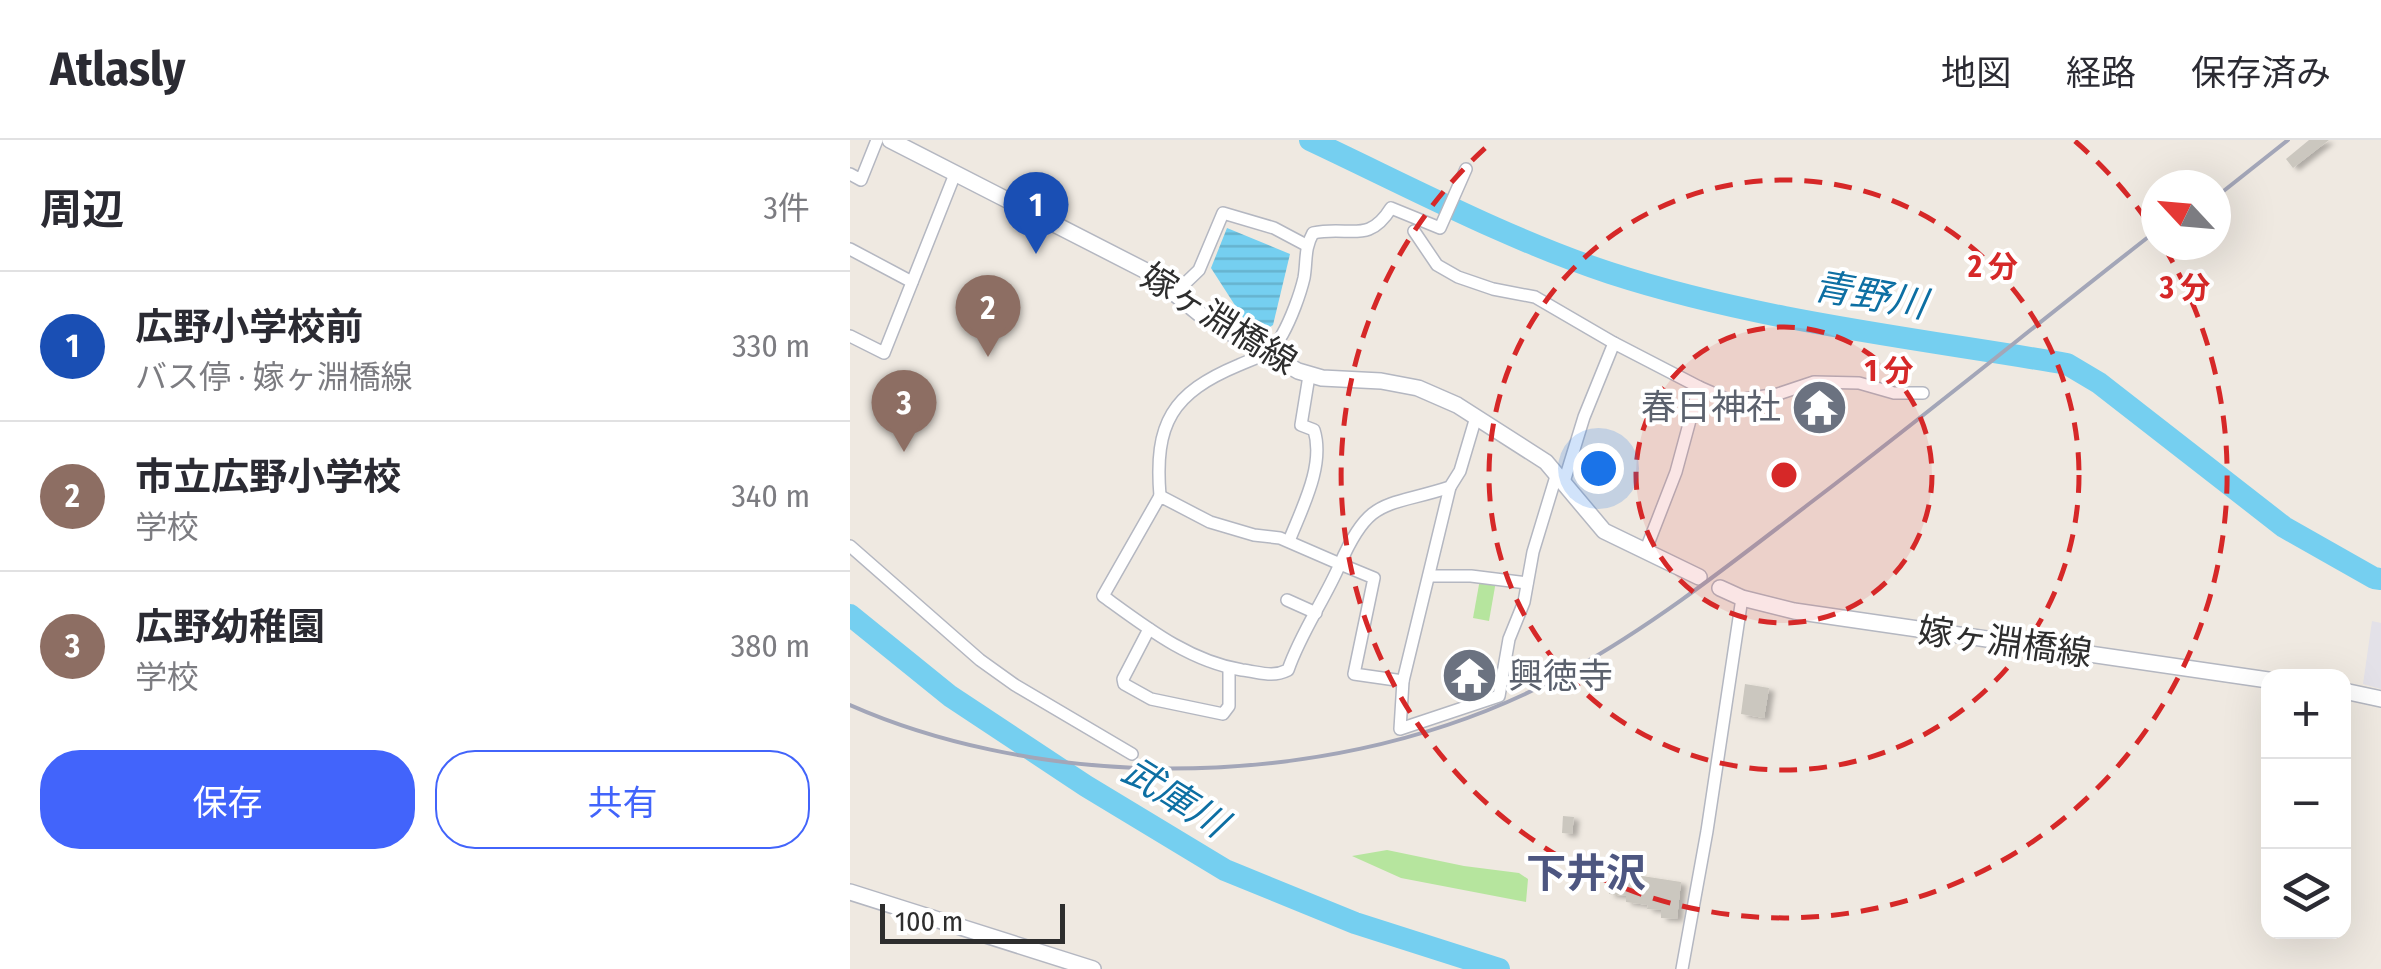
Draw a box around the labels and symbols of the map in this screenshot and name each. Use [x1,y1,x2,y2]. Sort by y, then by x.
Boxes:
north arrow [2141,170,2231,260]
pin: 1 [1004,172,1068,254]
text: 2 分 [1967,249,2018,285]
street label: 嫁ヶ淵橋線 [1134,255,1304,383]
water label: 青野川 [1810,262,1934,328]
text: 3 分 [2159,270,2210,306]
pin: 2 [956,274,1020,357]
text: 1 分 [1865,353,1913,389]
pin: 3 [872,370,936,452]
temple icon: 春日神社 [1790,377,1850,437]
place label: 春日神社 [1641,386,1781,428]
your location [1573,443,1624,494]
centre of rings [1766,457,1802,493]
street label: 嫁ヶ淵橋線 [1915,609,2095,675]
temple icon: 興徳寺 [1439,646,1499,706]
place label: 興徳寺 [1508,655,1613,697]
water label: 武庫川 [1114,747,1239,849]
district label: 下井沢 [1526,850,1646,898]
scale bar [880,899,1065,944]

